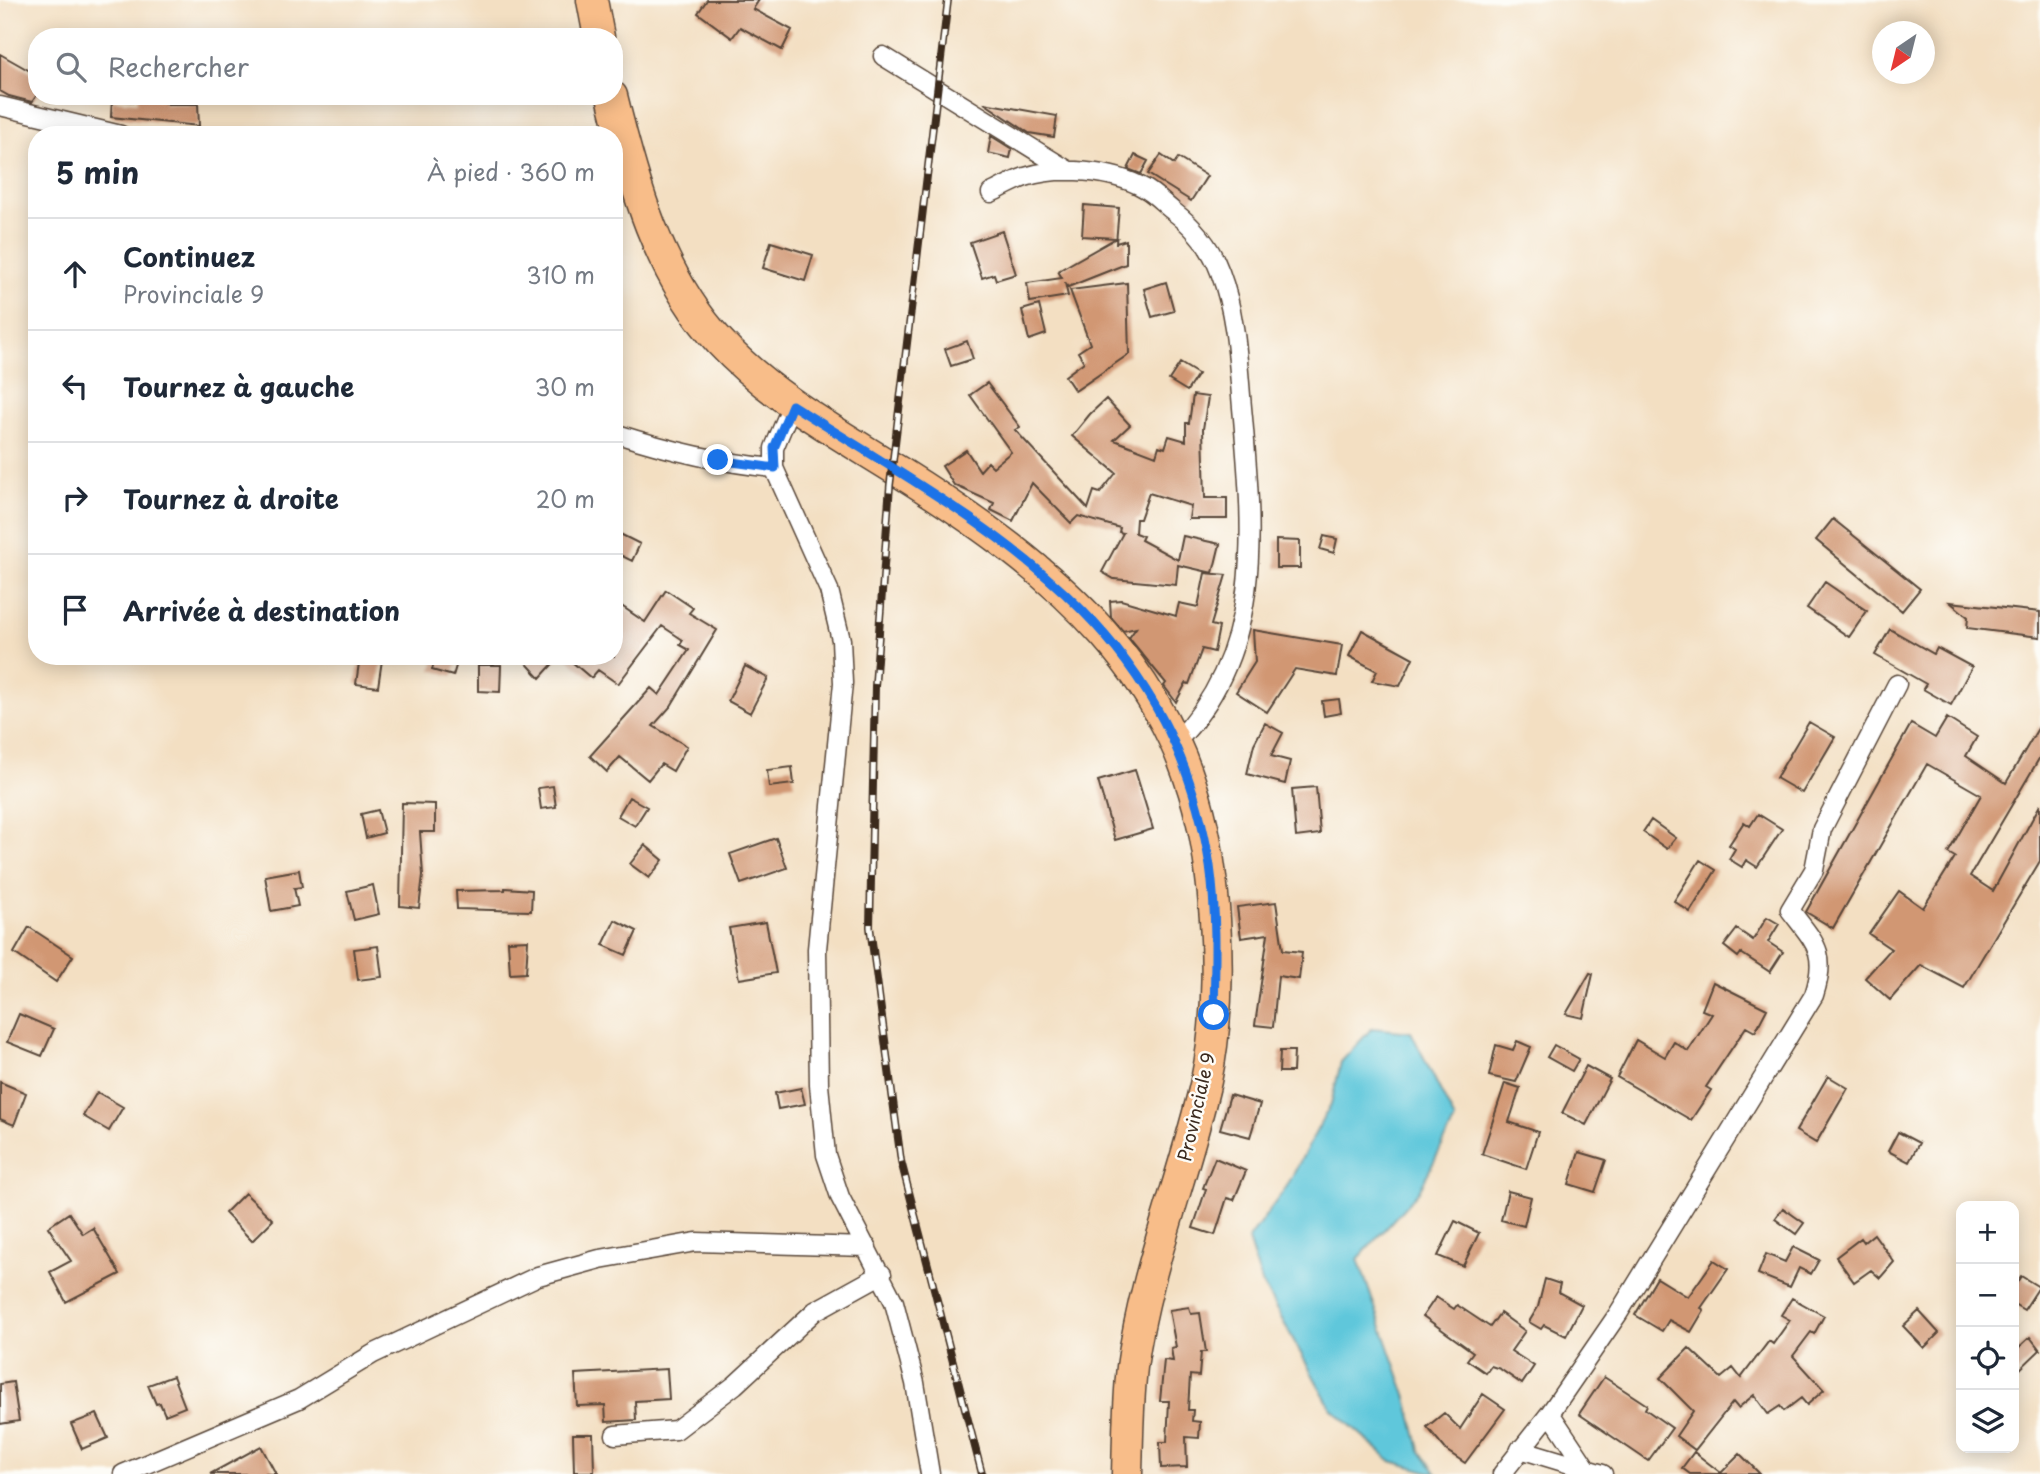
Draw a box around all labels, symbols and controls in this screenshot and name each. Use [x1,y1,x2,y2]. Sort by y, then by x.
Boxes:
north arrow [1872,21,1935,84]
search box [28,28,623,105]
text: Rechercher [108,47,249,86]
icon: search [52,48,90,86]
text: 5 min [56,149,139,194]
text: À pied · 360 m [427,154,595,189]
text: Continuez [123,237,255,276]
icon: ahead [56,255,94,293]
text: 310 m [526,257,595,292]
text: Provinciale 9 [123,276,264,311]
icon: left [56,367,94,405]
text: Tournez à gauche [123,367,354,406]
text: 30 m [534,369,595,404]
route end [702,444,733,475]
icon: right [56,479,94,517]
text: Tournez à droite [123,479,339,518]
text: 20 m [536,481,595,516]
icon: arrive [56,591,94,629]
text: Arrivée à destination [123,591,400,630]
route start [1198,999,1229,1030]
street label: Provinciale 9 [1170,1050,1221,1164]
map controls [1956,1201,2019,1453]
button: + [1956,1201,2019,1264]
button: − [1956,1264,2019,1327]
button: locate [1956,1327,2019,1390]
button: layers [1956,1390,2019,1453]

